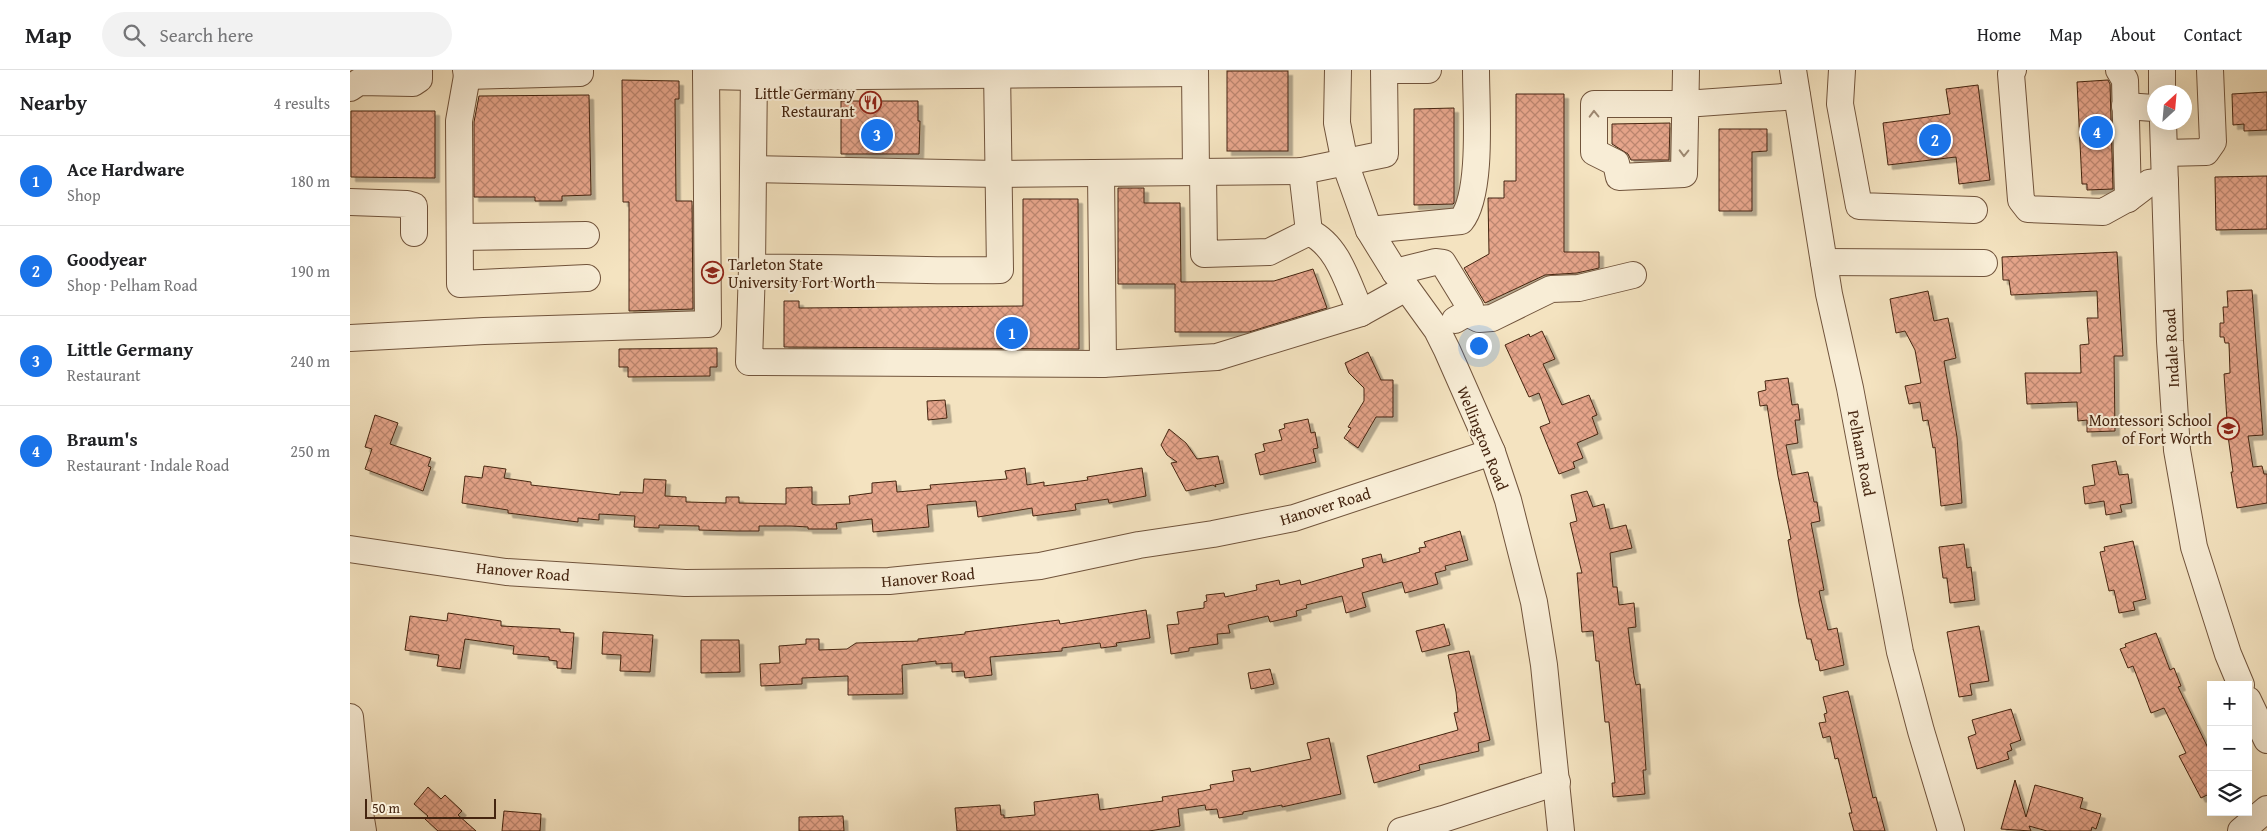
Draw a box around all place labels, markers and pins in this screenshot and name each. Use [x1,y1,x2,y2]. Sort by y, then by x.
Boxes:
place label: Little Germany Restaurant [755,81,855,123]
restaurant icon: Little Germany Restaurant [859,90,883,114]
pin: 4 [2081,113,2113,151]
pin: 3 [861,116,893,154]
pin: 2 [1919,121,1951,159]
place label: Tarleton State University Fort Worth [728,252,875,294]
school or university icon: Tarleton State University Fort Worth [700,261,724,285]
pin: 1 [996,314,1028,352]
place label: Montessori School of Fort Worth [2089,408,2213,450]
school or university icon: Montessori School of Fort Worth [2216,417,2240,441]

